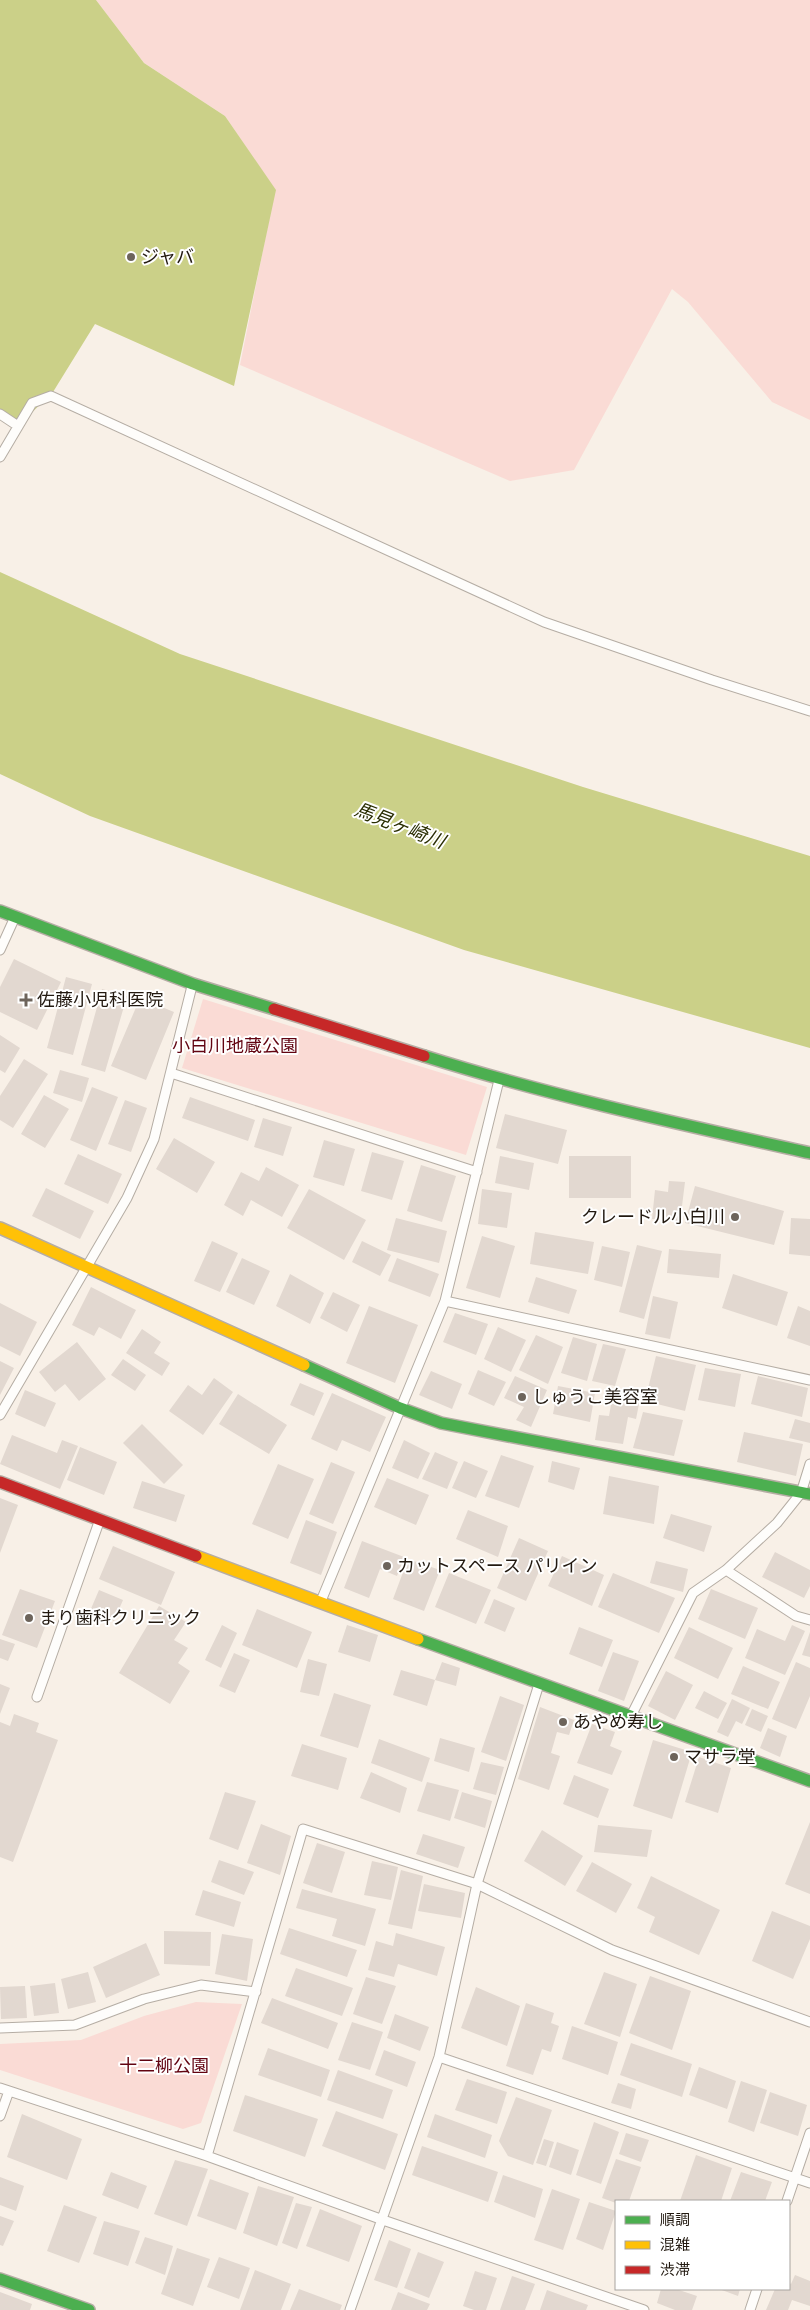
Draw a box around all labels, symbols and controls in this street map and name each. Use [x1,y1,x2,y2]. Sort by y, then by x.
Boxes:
place label: ジャバ [141,244,194,268]
marker: ジャバ [125,251,137,263]
water label: 馬見ヶ崎川 [351,796,451,855]
place label: 佐藤小児科医院 [37,987,163,1011]
marker: 佐藤小児科医院 [19,993,33,1007]
park label: 小白川地蔵公園 [172,1033,298,1057]
place label: クレードル小白川 [581,1204,725,1228]
marker: クレードル小白川 [729,1211,741,1223]
place label: しゅうこ美容室 [532,1384,658,1408]
marker: しゅうこ美容室 [516,1391,528,1403]
place label: カットスペース パリイン [397,1553,598,1577]
marker: カットスペース パリイン [381,1560,393,1572]
place label: まり歯科クリニック [39,1605,201,1629]
marker: まり歯科クリニック [23,1612,35,1624]
place label: あやめ寿し [573,1709,663,1733]
marker: あやめ寿し [557,1716,569,1728]
place label: マサラ堂 [684,1744,756,1768]
marker: マサラ堂 [668,1751,680,1763]
park label: 十二柳公園 [119,2053,209,2077]
legend [615,2200,790,2290]
text: 順調 [660,2209,690,2229]
text: 混雑 [660,2234,690,2254]
text: 渋滞 [660,2259,690,2279]

